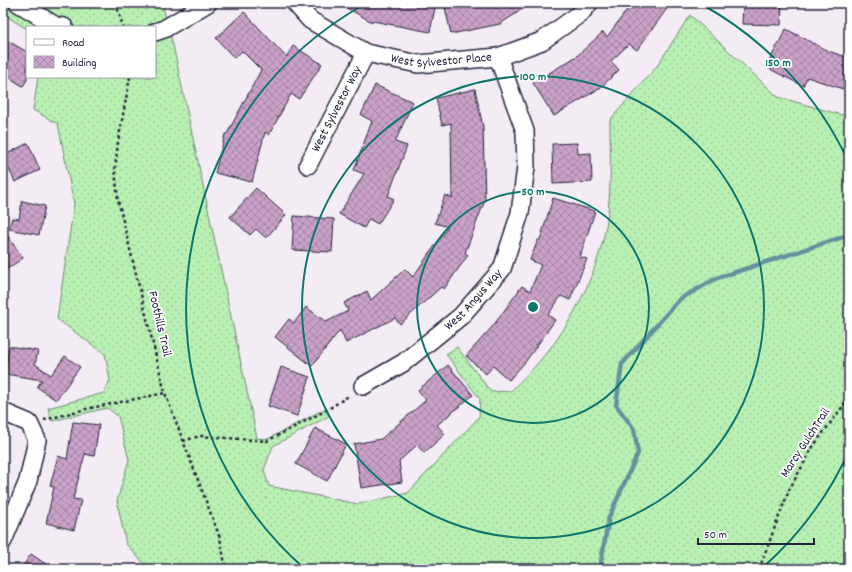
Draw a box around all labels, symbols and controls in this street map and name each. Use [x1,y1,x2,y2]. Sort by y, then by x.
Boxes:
legend [26,26,156,78]
text: Road [62,35,84,52]
street label: West Sylvestor Place [389,48,493,74]
text: Building [62,55,97,72]
text: 150 m [765,55,791,72]
street label: West Sylvestor Way [307,62,367,155]
text: 100 m [520,69,546,86]
text: 50 m [521,184,545,201]
street label: West Angus Way [440,264,508,335]
street label: Foothills Trail [142,289,176,359]
centre of rings [526,300,540,314]
street label: Marcy GulchTrail [776,404,836,482]
scale bar [698,520,814,546]
text: 50 m [704,527,727,544]

